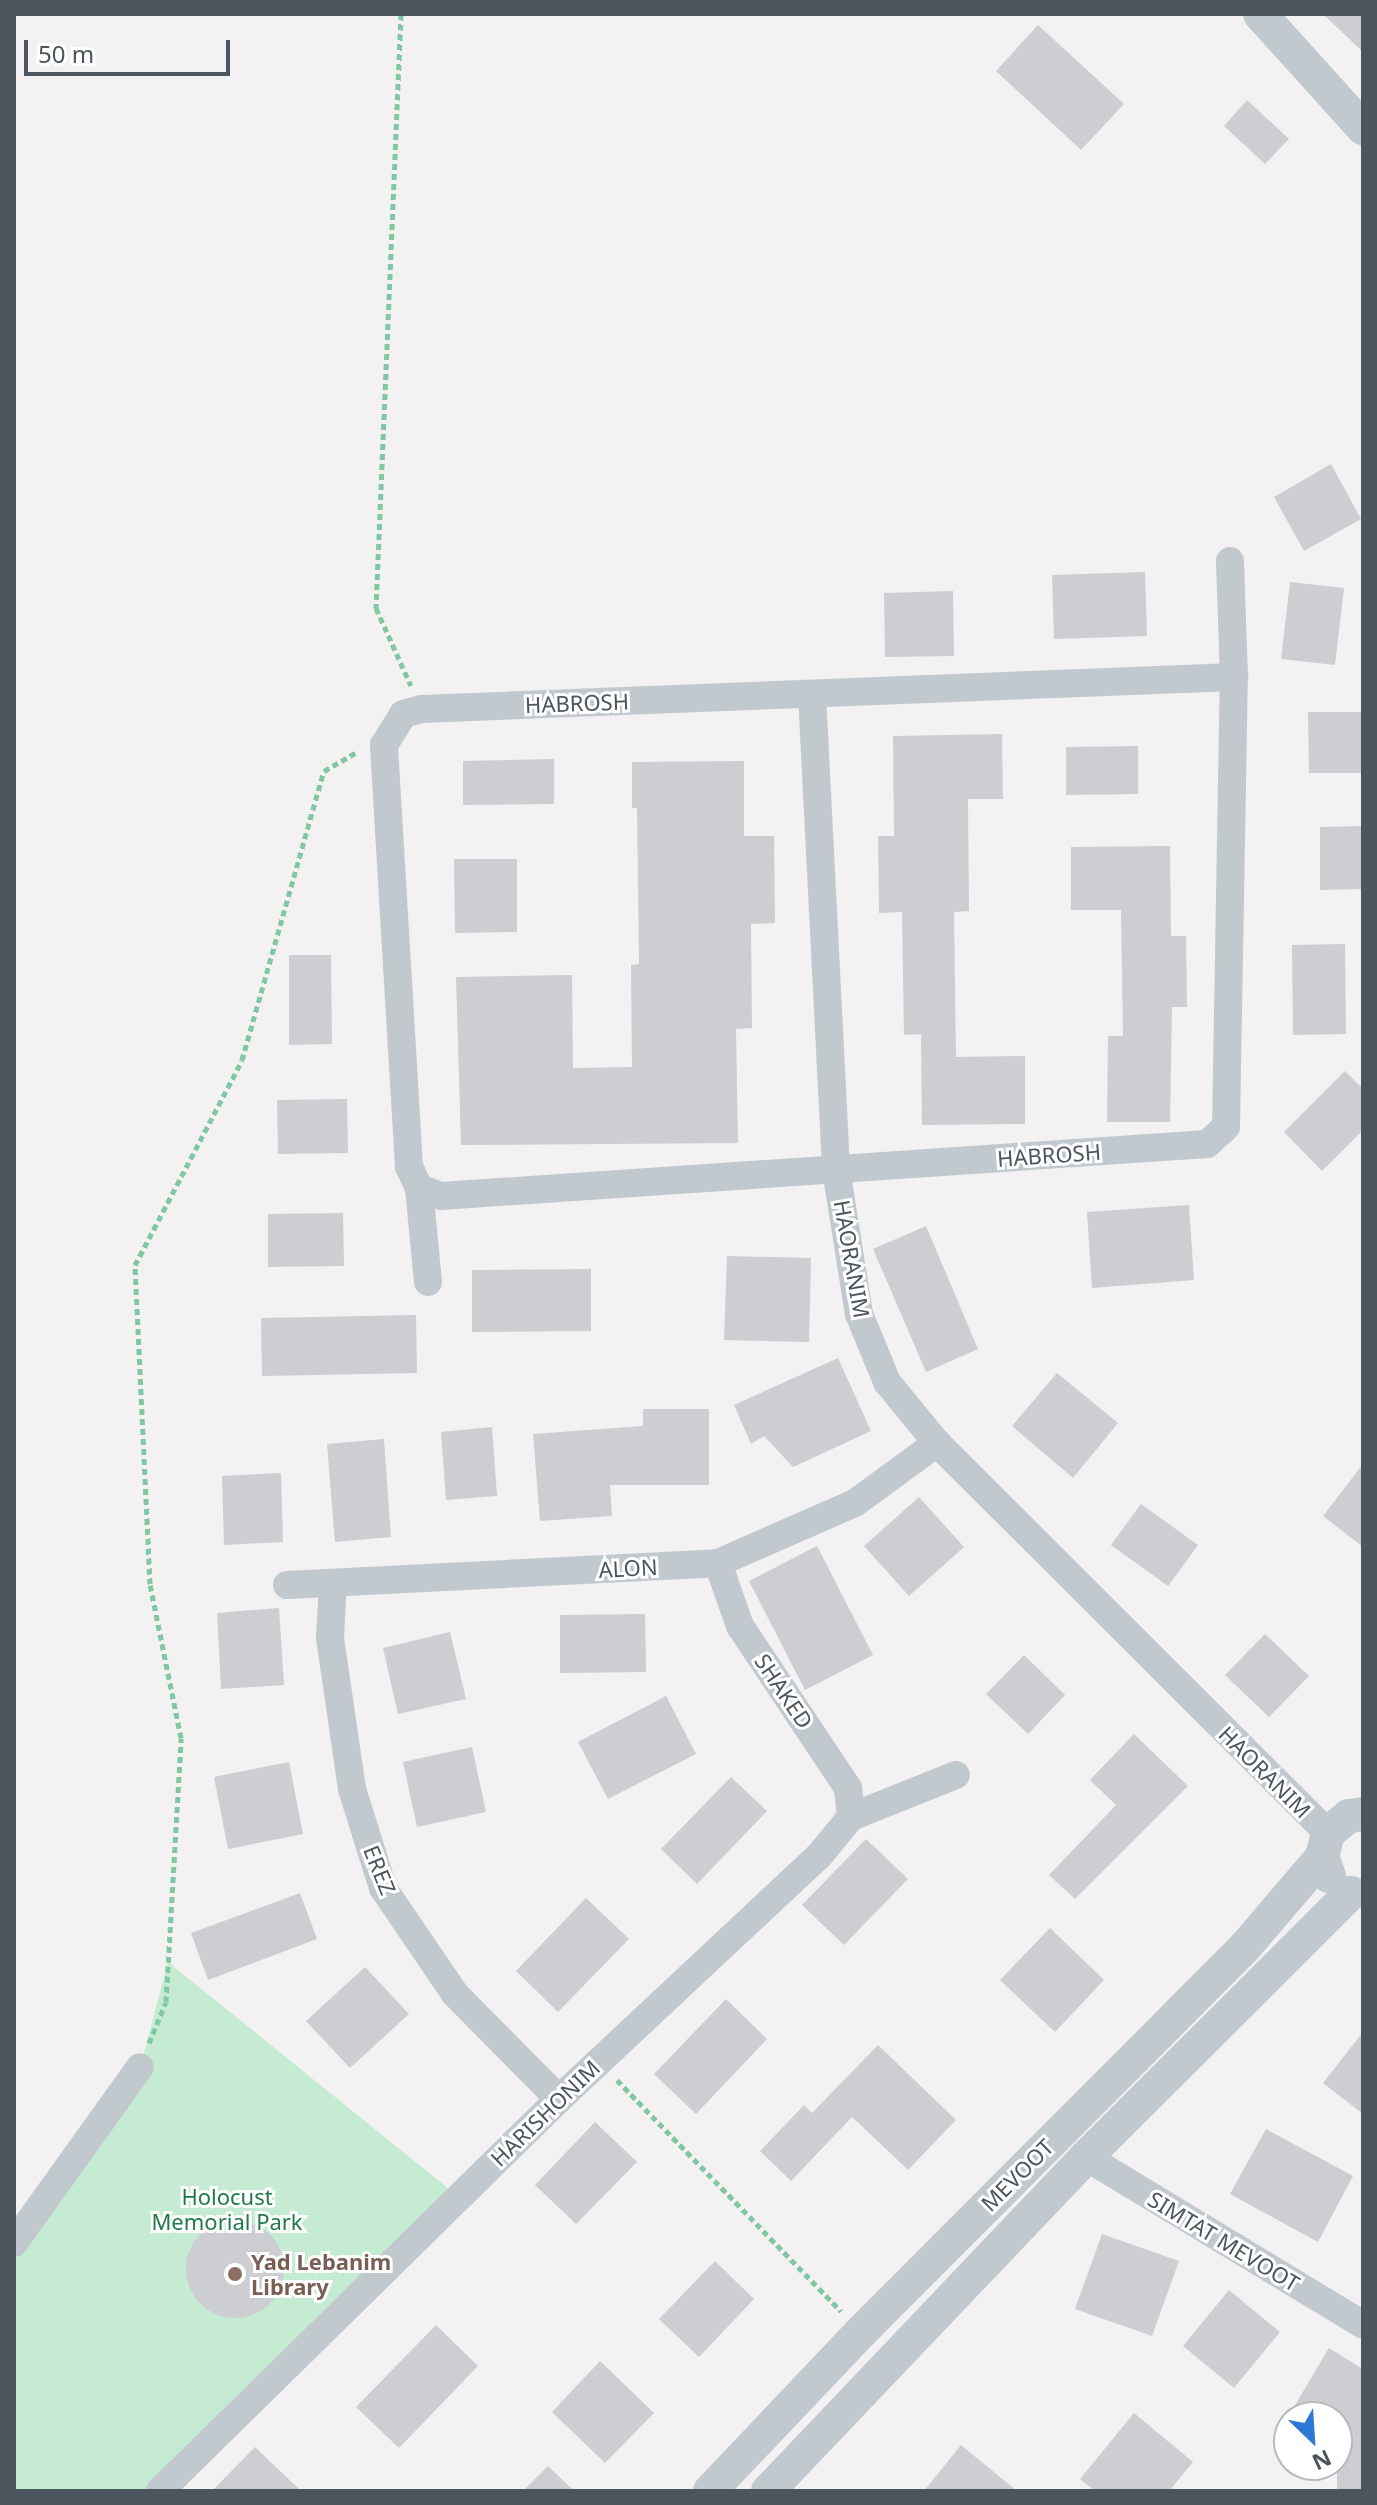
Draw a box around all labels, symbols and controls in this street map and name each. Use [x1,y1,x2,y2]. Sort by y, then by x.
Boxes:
scale bar [28,24,234,74]
text: 50 m [38,37,94,70]
street label: HABROSH [525,688,629,718]
street label: HABROSH [996,1138,1102,1172]
street label: HAORANIM [829,1198,875,1320]
street label: ALON [598,1553,658,1583]
street label: SHAKED [749,1649,819,1733]
street label: HAORANIM [1214,1721,1316,1823]
street label: EREZ [358,1842,402,1898]
street label: HARISHONIM [485,2054,605,2172]
street label: MEVOOT [975,2133,1059,2217]
park label: Holocust Memorial Park [151,2183,303,2234]
street label: SIMTAT MEVOOT [1144,2185,1304,2297]
place label: Yad Lebanim Library [251,2248,391,2300]
marker: Yad Lebanim Library [226,2265,244,2283]
north arrow [1273,2401,1353,2481]
text: N [1308,2444,1337,2478]

